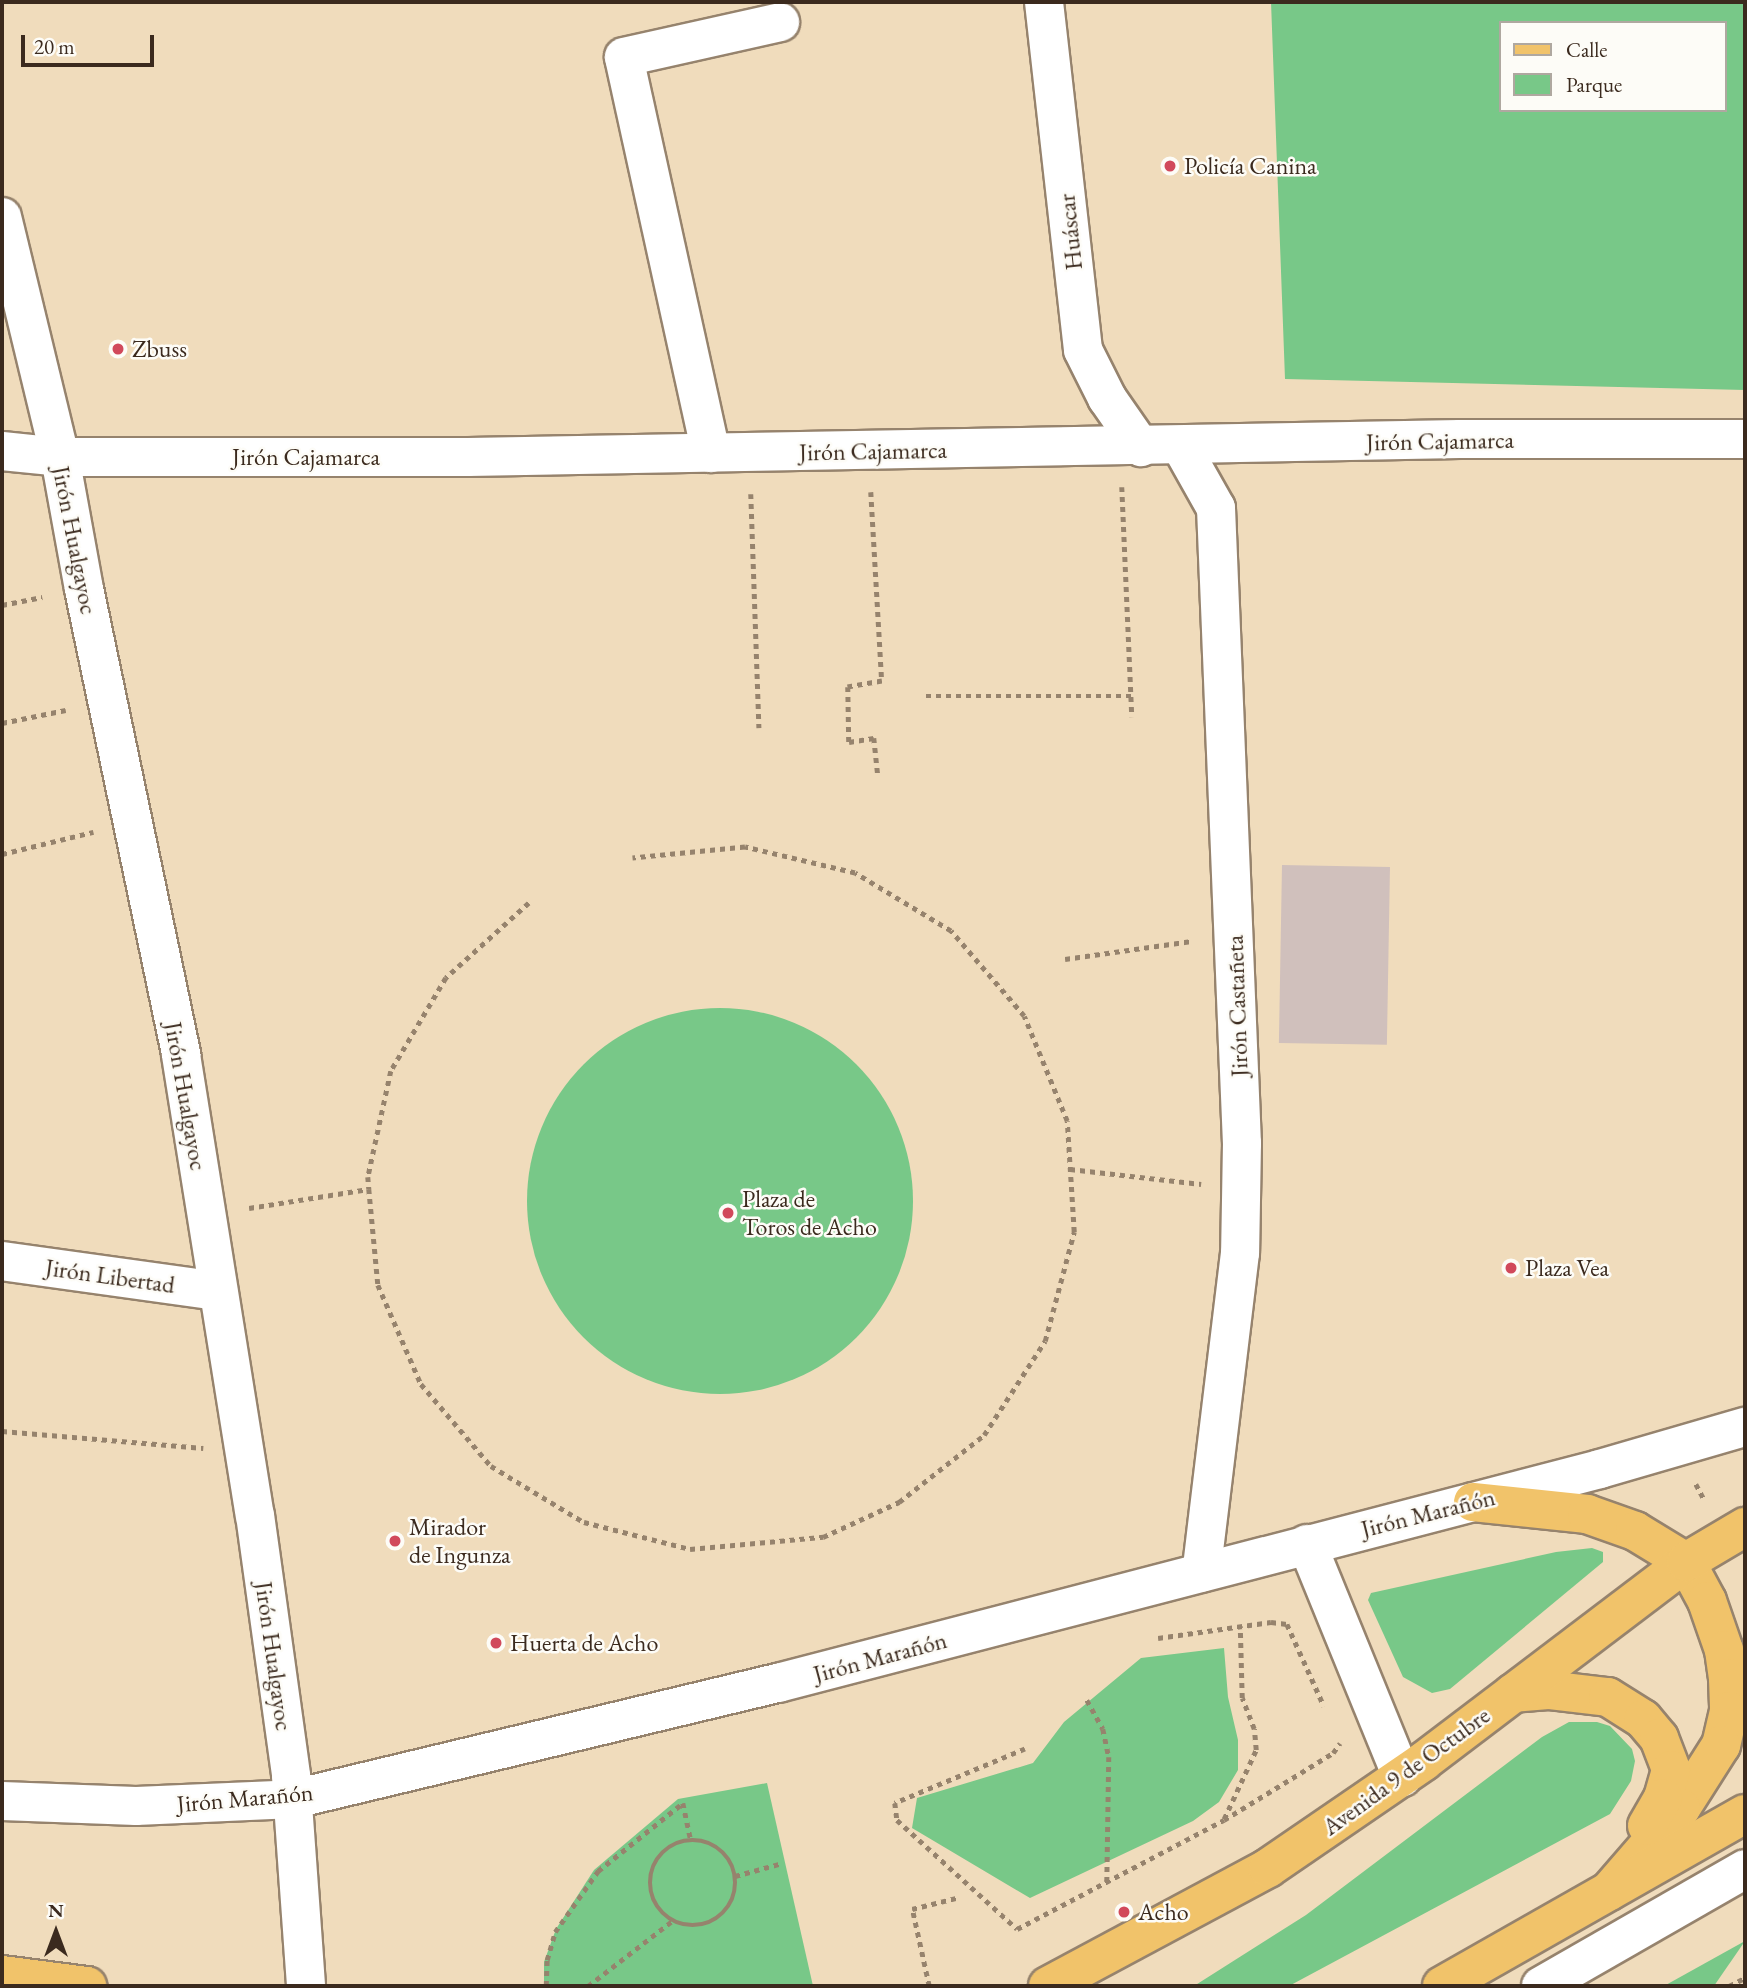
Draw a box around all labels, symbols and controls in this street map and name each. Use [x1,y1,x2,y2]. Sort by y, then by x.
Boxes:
scale bar [24,21,158,65]
legend [1498,21,1726,112]
text: 20 m [34,33,75,60]
text: Calle [1566,36,1608,63]
text: Parque [1566,71,1622,98]
place label: Policía Canina [1184,152,1317,180]
marker: Policía Canina [1162,158,1178,174]
street label: Huáscar [1052,192,1088,272]
place label: Zbuss [132,335,187,363]
marker: Zbuss [110,341,126,357]
street label: Jirón Cajamarca [1366,425,1514,457]
street label: Jirón Cajamarca [799,435,947,467]
street label: Jirón Cajamarca [232,443,380,471]
street label: Jirón Hualgayoc [47,464,103,616]
street label: Jirón Castañeta [1220,935,1254,1077]
street label: Jirón Hualgayoc [159,1020,213,1172]
place label: Plaza de Toros de Acho [742,1185,877,1241]
marker: Plaza de Toros de Acho [720,1205,736,1221]
street label: Jirón Libertad [43,1253,177,1299]
place label: Plaza Vea [1525,1254,1609,1282]
marker: Plaza Vea [1503,1260,1519,1276]
street label: Jirón Marañón [1358,1482,1498,1544]
place label: Mirador de Ingunza [409,1513,511,1569]
marker: Mirador de Ingunza [387,1533,403,1549]
street label: Jirón Hualgayoc [249,1580,299,1732]
street label: Jirón Marañón [810,1625,950,1689]
place label: Huerta de Acho [510,1629,658,1657]
marker: Huerta de Acho [488,1635,504,1651]
street label: Avenida 9 de Octubre [1317,1701,1495,1841]
street label: Jirón Marañón [176,1778,314,1818]
north arrow [21,1897,91,1967]
text: N [48,1898,64,1923]
place label: Acho [1138,1898,1189,1926]
marker: Acho [1116,1904,1132,1920]

